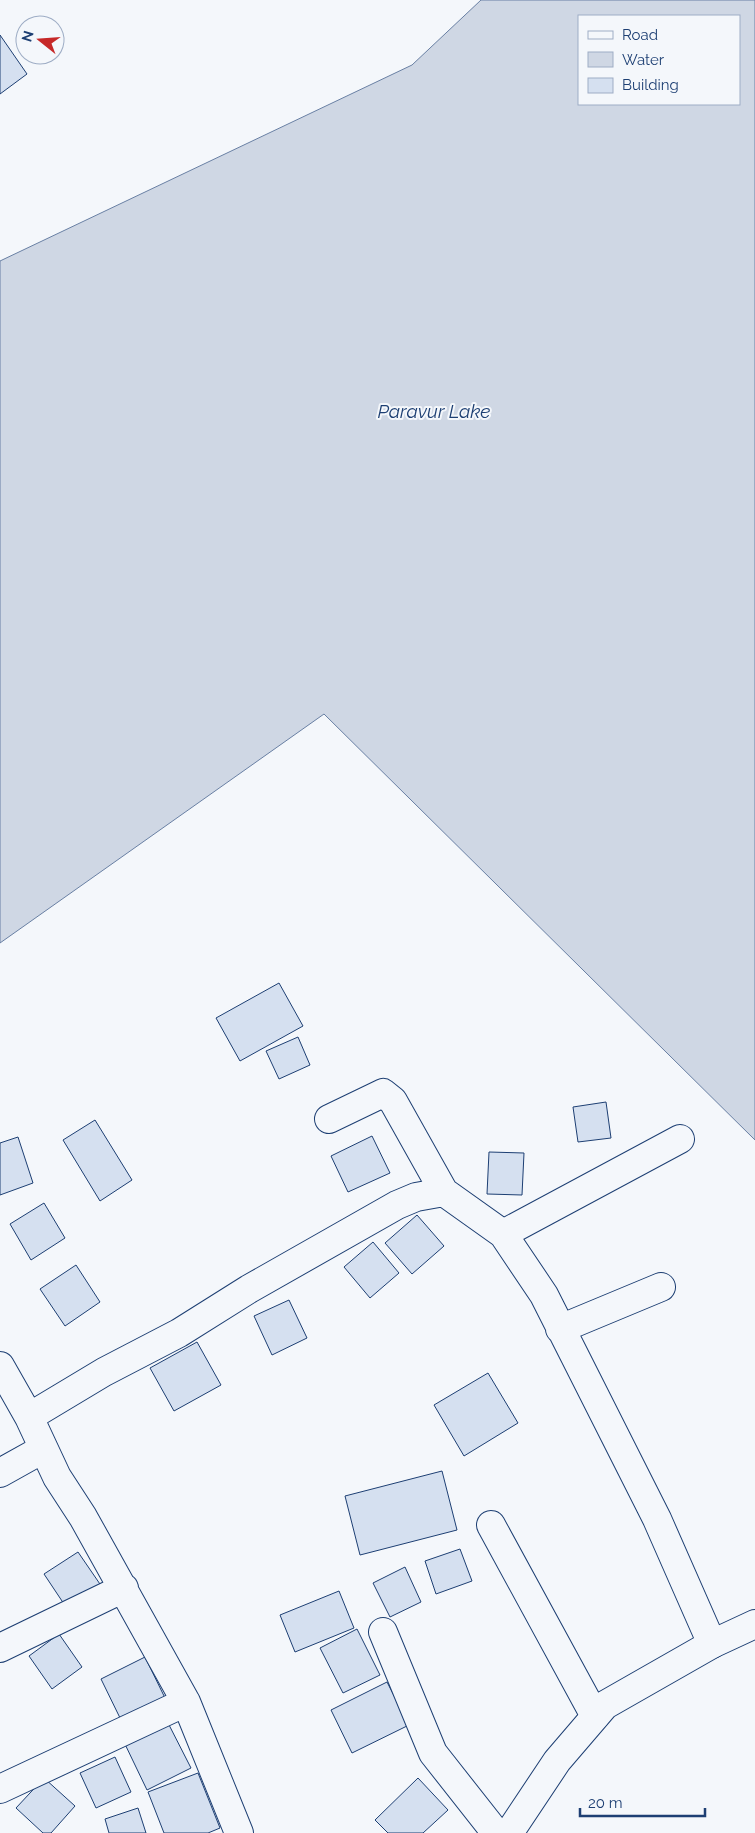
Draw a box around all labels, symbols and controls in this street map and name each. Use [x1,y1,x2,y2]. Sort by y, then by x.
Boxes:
north arrow [15,15,65,65]
legend [578,15,740,105]
text: Road [622,26,658,44]
text: N [18,29,37,44]
text: Water [622,51,665,69]
text: Building [622,76,679,94]
water label: Paravur Lake [377,400,491,422]
scale bar [580,1786,705,1818]
text: 20 m [588,1794,623,1812]

